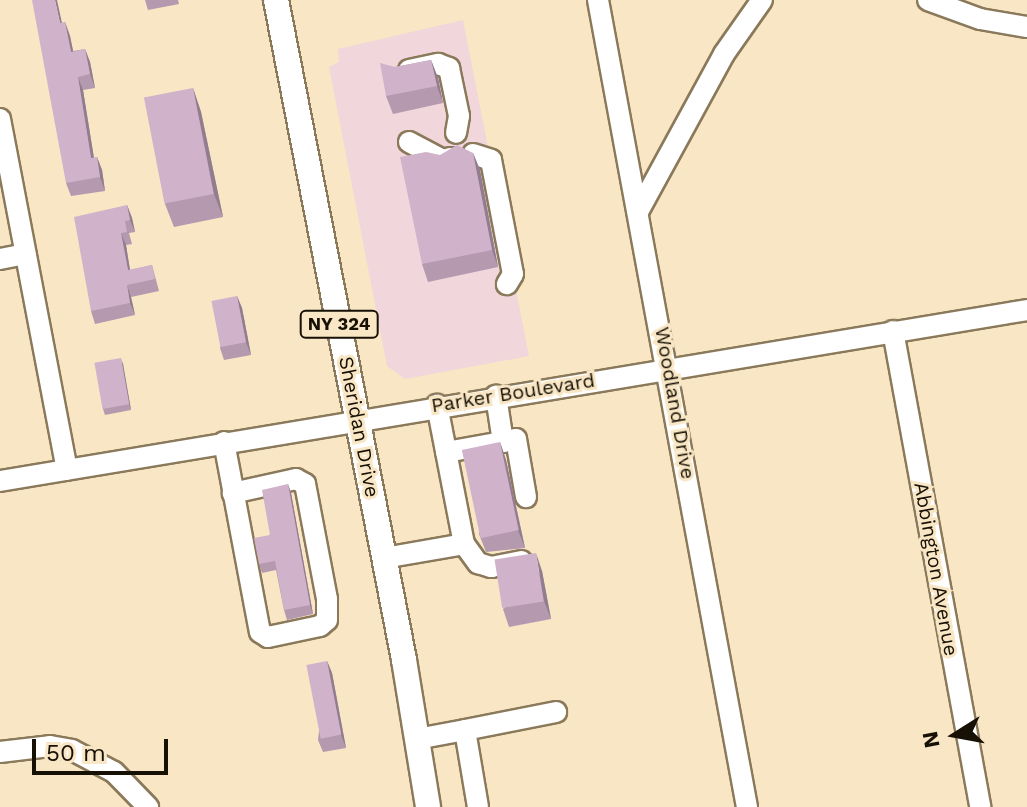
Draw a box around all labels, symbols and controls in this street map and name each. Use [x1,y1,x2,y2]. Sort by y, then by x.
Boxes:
road number: NY 324 [299,310,379,338]
street label: Woodland Drive [650,325,700,481]
street label: Sheridan Drive [334,355,384,499]
street label: Parker Boulevard [429,368,597,418]
street label: Abbington Avenue [909,480,963,658]
north arrow [915,695,995,775]
scale bar [36,723,172,773]
text: N [917,729,945,750]
text: 50 m [46,739,106,767]

